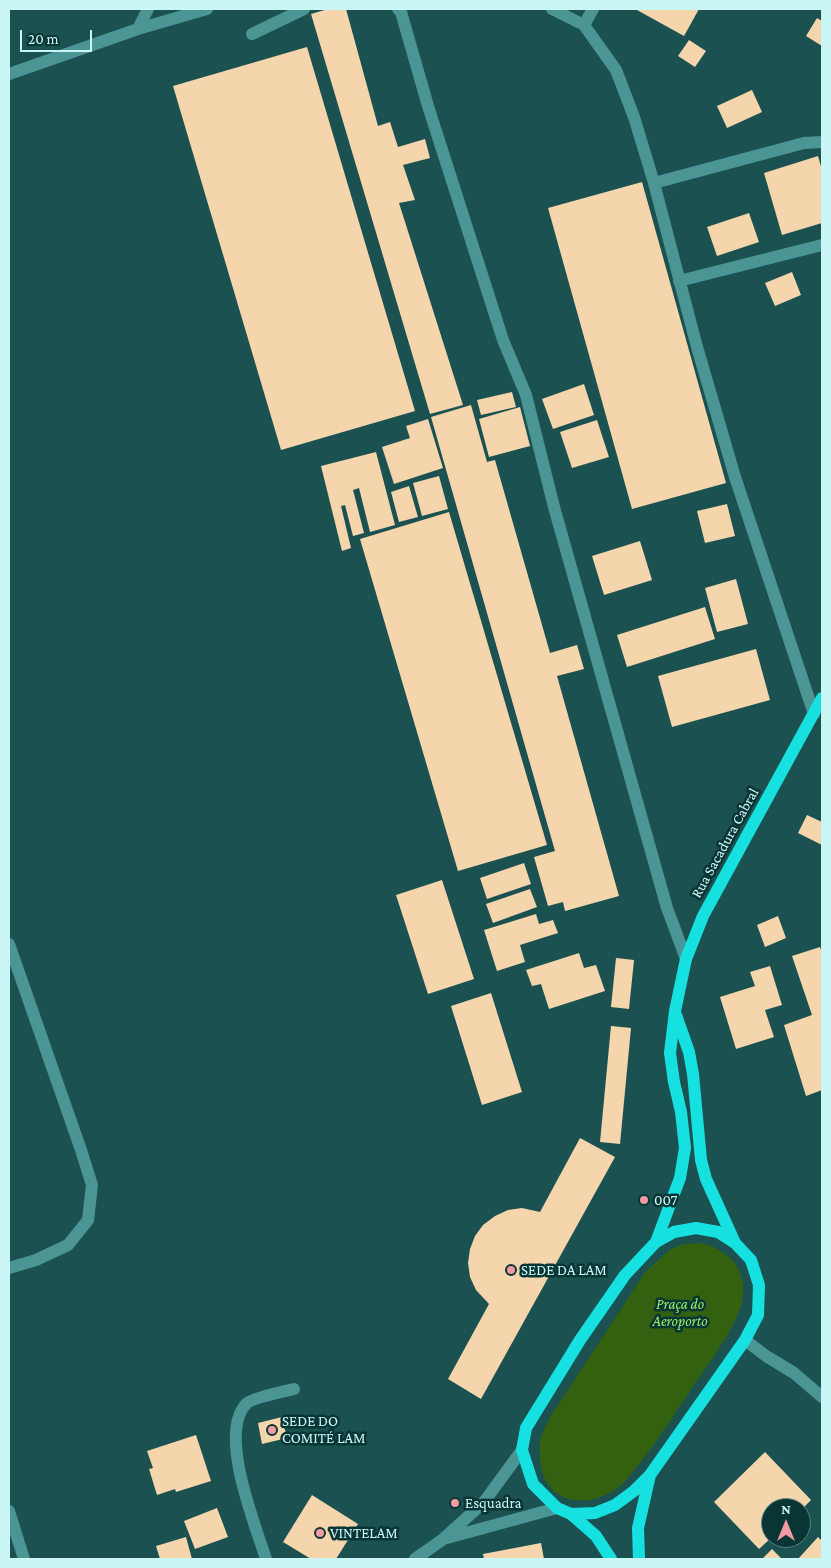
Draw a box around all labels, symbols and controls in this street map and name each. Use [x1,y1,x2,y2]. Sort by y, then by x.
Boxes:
scale bar [22,20,95,52]
text: 20 m [28,31,59,47]
street label: Rua Sacadura Cabral [687,785,763,901]
place label: 007 [654,1191,678,1209]
marker: 007 [638,1194,650,1206]
place label: SEDE DA LAM [521,1261,607,1279]
marker: SEDE DA LAM [505,1264,517,1276]
park label: Praça do Aeroporto [652,1295,708,1330]
place label: SEDE DO COMITÉ LAM [282,1412,365,1447]
marker: SEDE DO COMITÉ LAM [266,1424,278,1436]
place label: Esquadra [465,1494,521,1512]
marker: Esquadra [449,1497,461,1509]
north arrow [761,1498,811,1548]
text: N [781,1501,791,1517]
place label: VINTELAM [330,1524,398,1542]
marker: VINTELAM [314,1527,326,1539]

